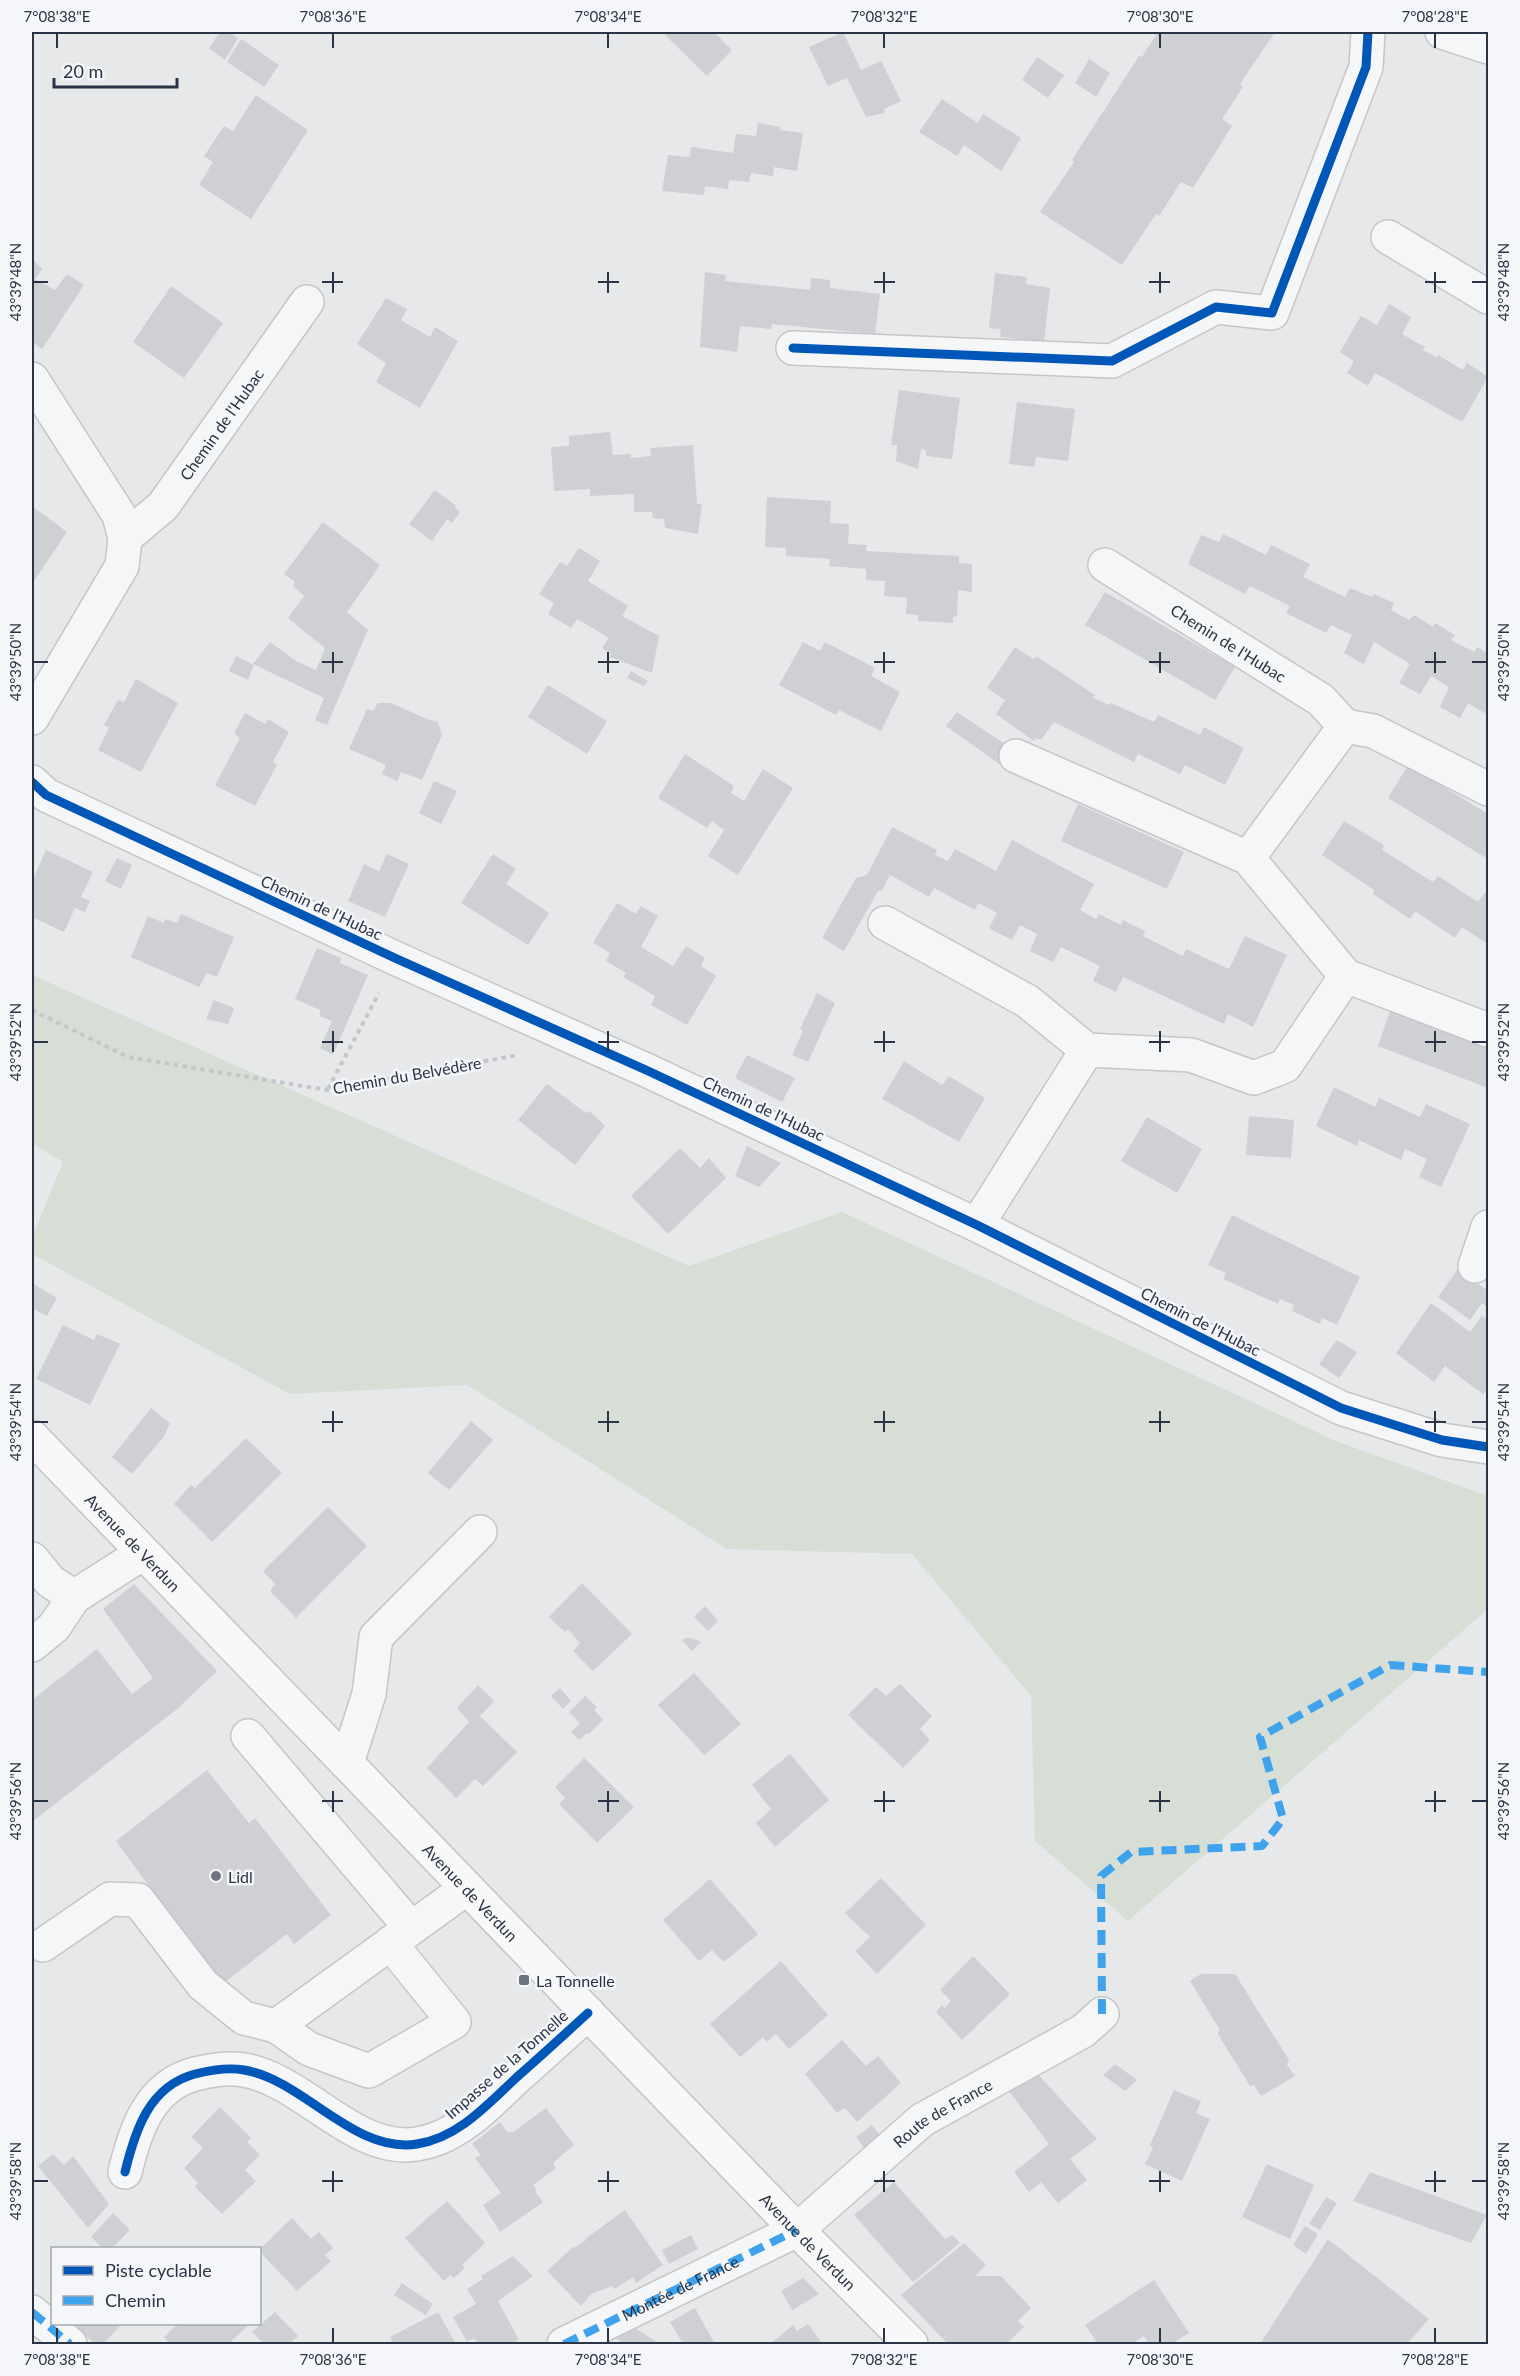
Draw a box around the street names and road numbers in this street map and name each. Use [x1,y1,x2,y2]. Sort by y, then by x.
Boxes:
street label: Chemin de l'Hubac [175,364,267,484]
street label: Chemin de l'Hubac [1168,599,1290,686]
street label: Chemin de l'Hubac [258,870,386,944]
street label: Chemin du Belvédère [331,1053,483,1097]
street label: Chemin de l'Hubac [700,1071,828,1145]
street label: Chemin de l'Hubac [1138,1283,1265,1360]
street label: Avenue de Verdun [82,1489,185,1595]
street label: Avenue de Verdun [419,1839,522,1945]
street label: Impasse de la Tonnelle [441,2005,571,2123]
street label: Route de France [889,2074,995,2151]
street label: Avenue de Verdun [757,2189,861,2294]
street label: Montée de France [618,2251,741,2324]

